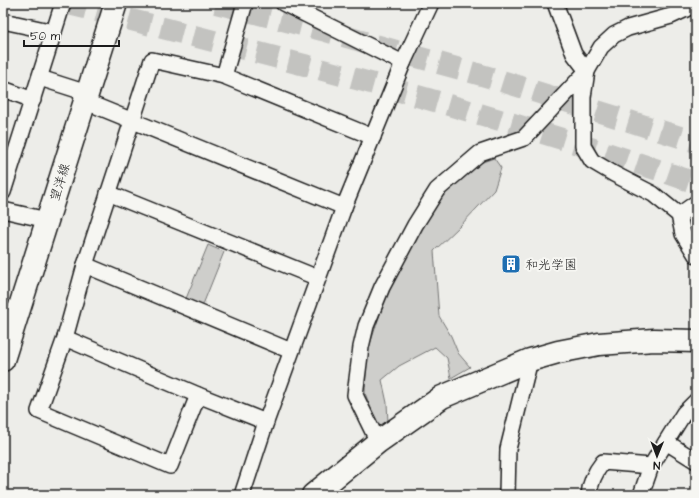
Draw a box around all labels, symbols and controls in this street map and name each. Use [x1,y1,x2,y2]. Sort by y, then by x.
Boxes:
scale bar [24,22,119,48]
text: 50 m [30,28,61,45]
street label: 望洋線 [46,160,75,204]
building icon: 和光学園 [500,253,522,275]
place label: 和光学園 [525,256,577,274]
north arrow [637,436,677,476]
text: N [653,458,660,473]

